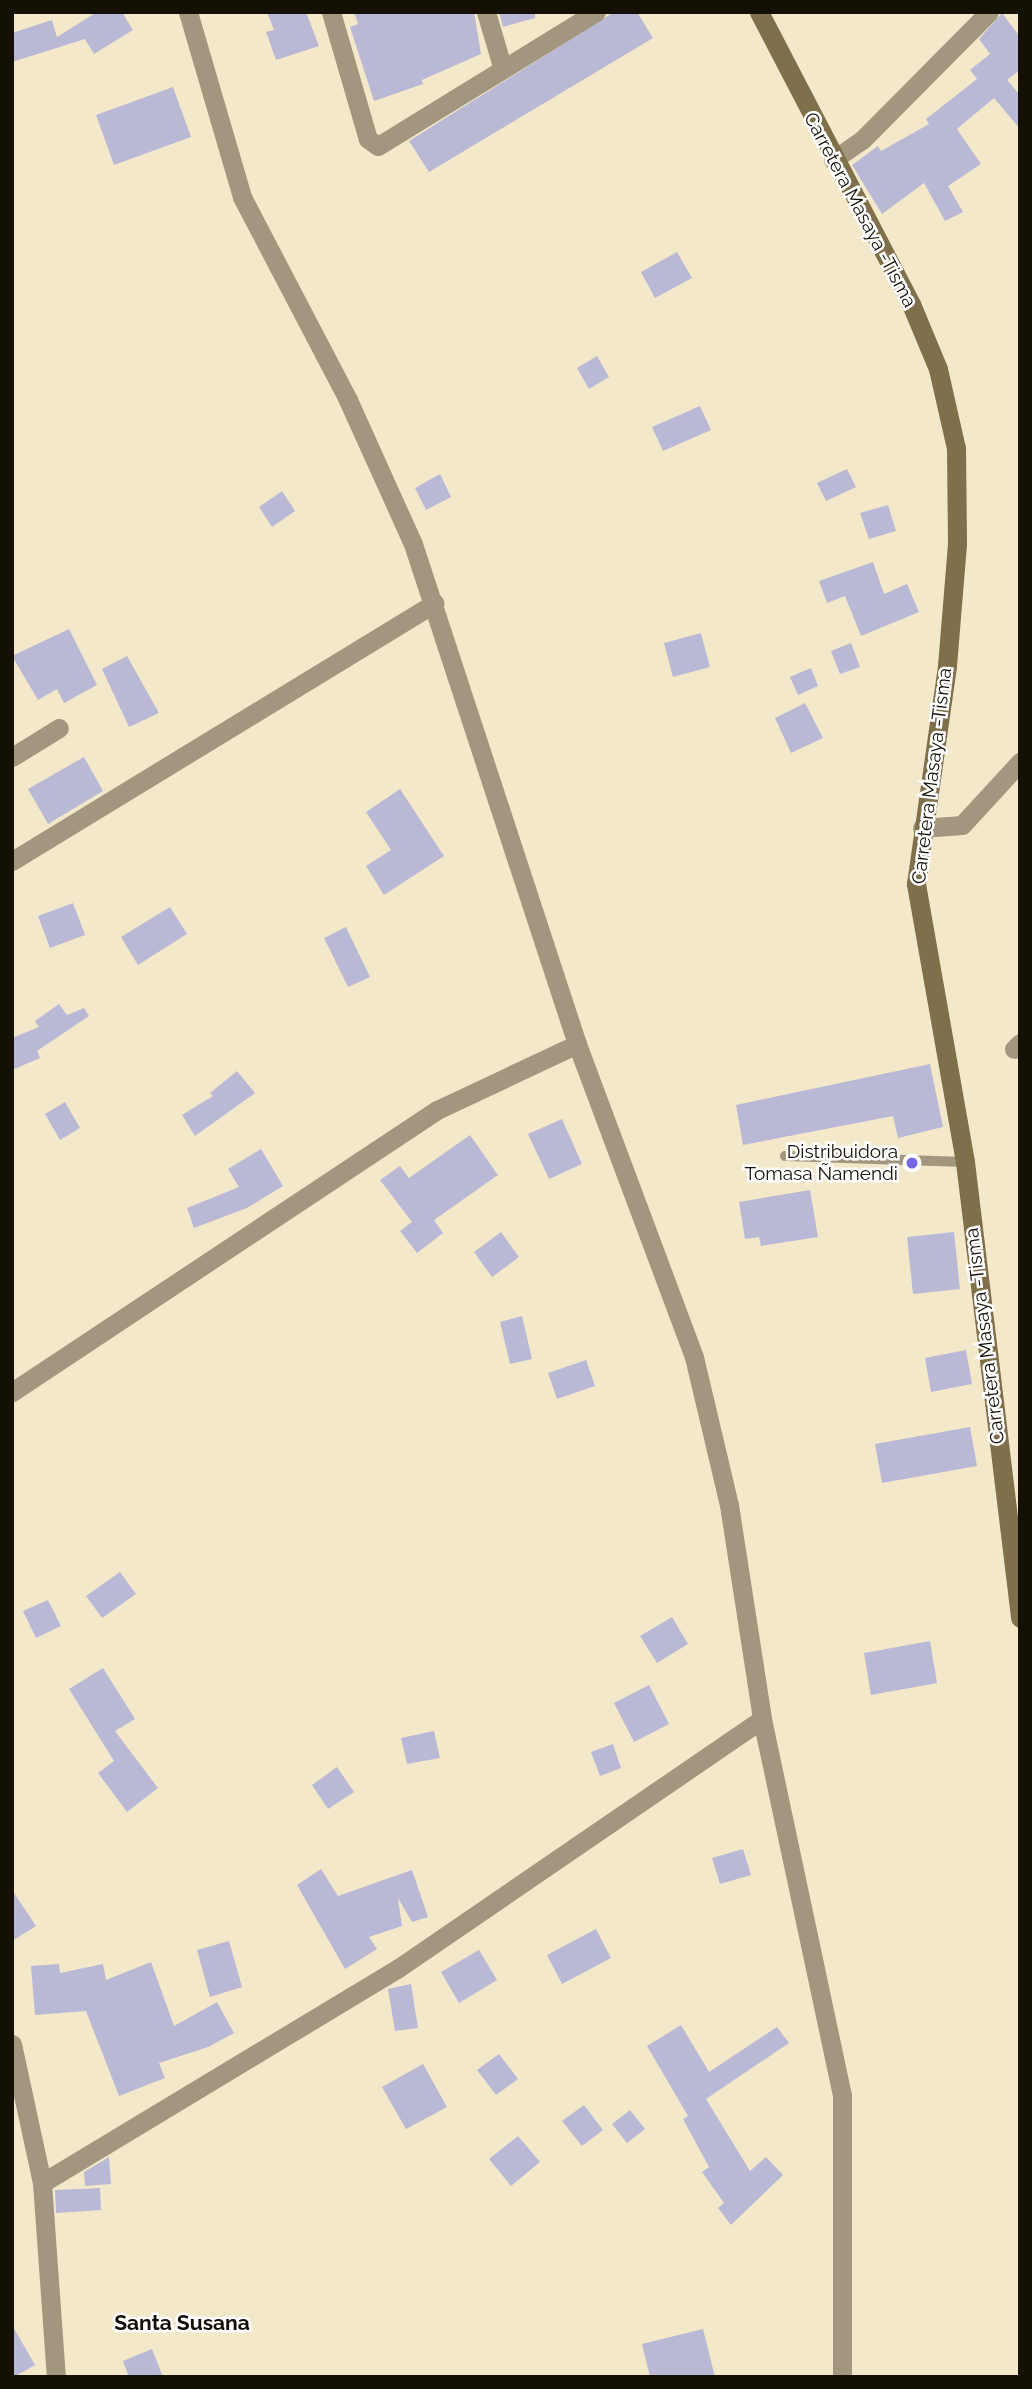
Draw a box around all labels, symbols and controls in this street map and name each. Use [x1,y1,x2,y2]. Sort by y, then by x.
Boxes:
street label: Carretera Masaya -Tisma [799,109,921,311]
street label: Carretera Masaya -Tisma [907,667,957,885]
place label: Distribuidora Tomasa Ñamendi [744,1141,898,1185]
marker: Distribuidora Tomasa Ñamendi [904,1155,920,1171]
street label: Carretera Masaya -Tisma [960,1227,1010,1445]
district label: Santa Susana [114,2310,250,2336]

